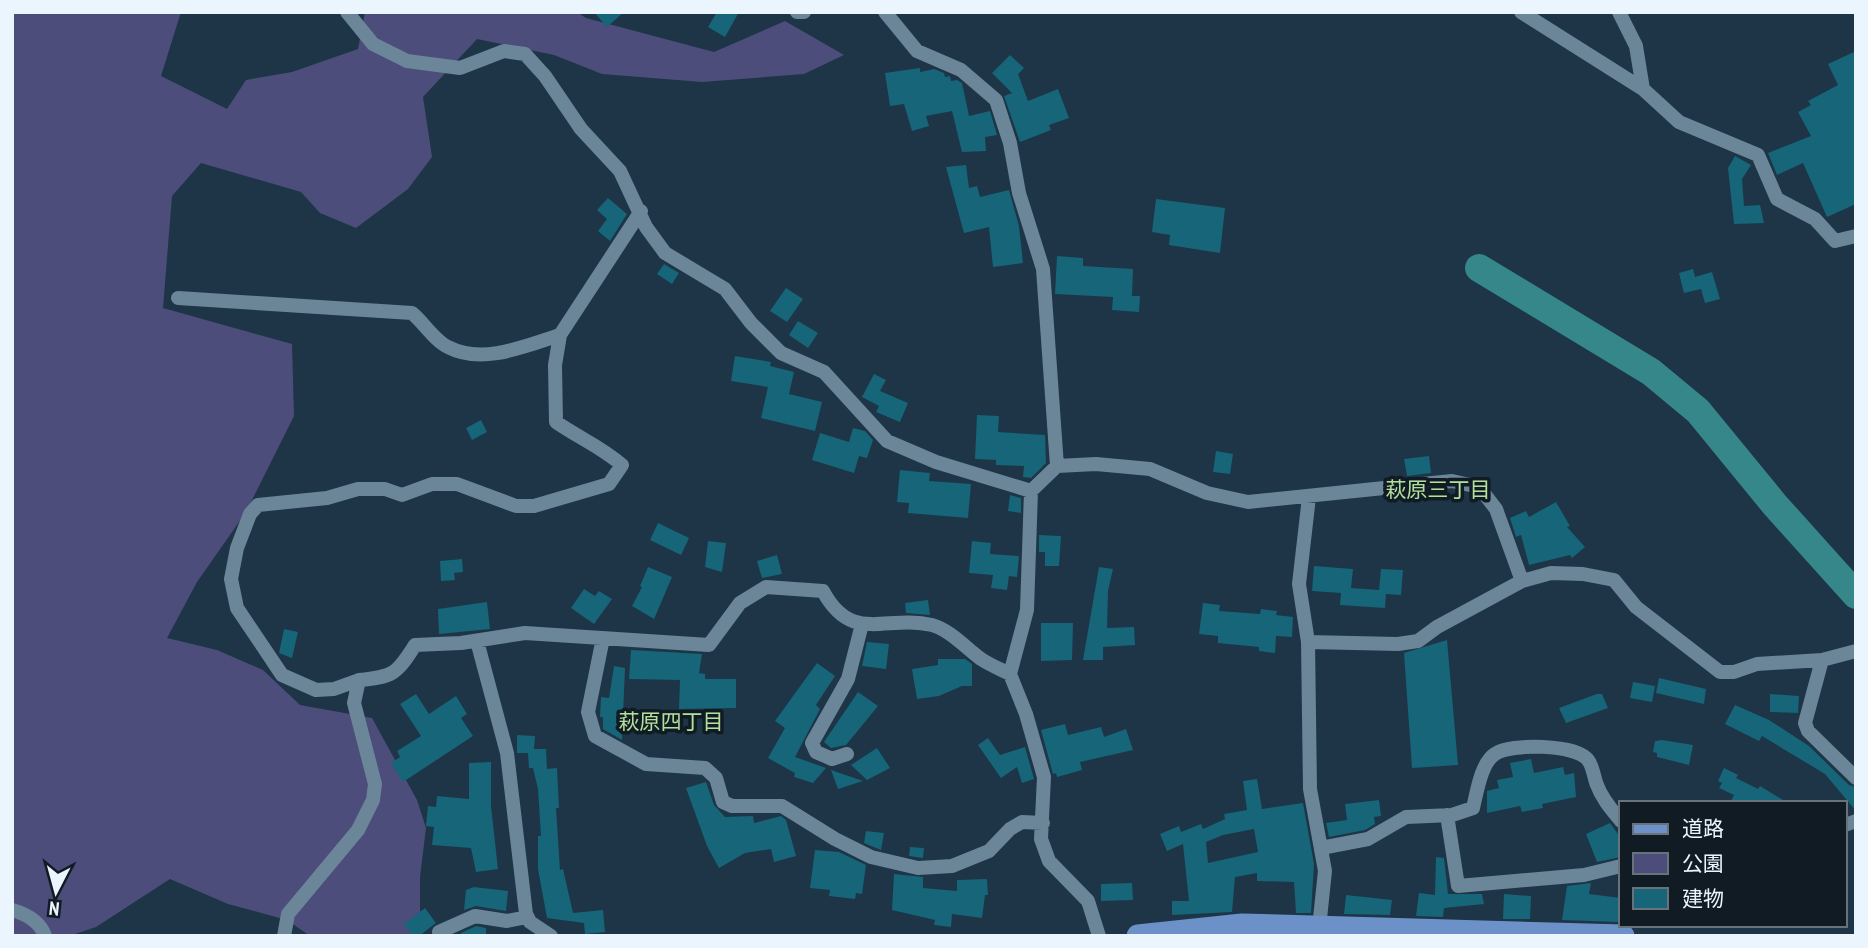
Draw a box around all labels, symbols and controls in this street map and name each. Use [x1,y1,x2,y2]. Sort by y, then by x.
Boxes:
district label: 萩原三丁目 [1386,476,1491,503]
district label: 萩原四丁目 [619,708,724,735]
legend [1619,801,1847,927]
text: 道路 [1682,815,1724,842]
text: 公園 [1682,850,1724,877]
north arrow [21,857,91,927]
text: 建物 [1682,885,1724,912]
text: N [48,896,61,921]

